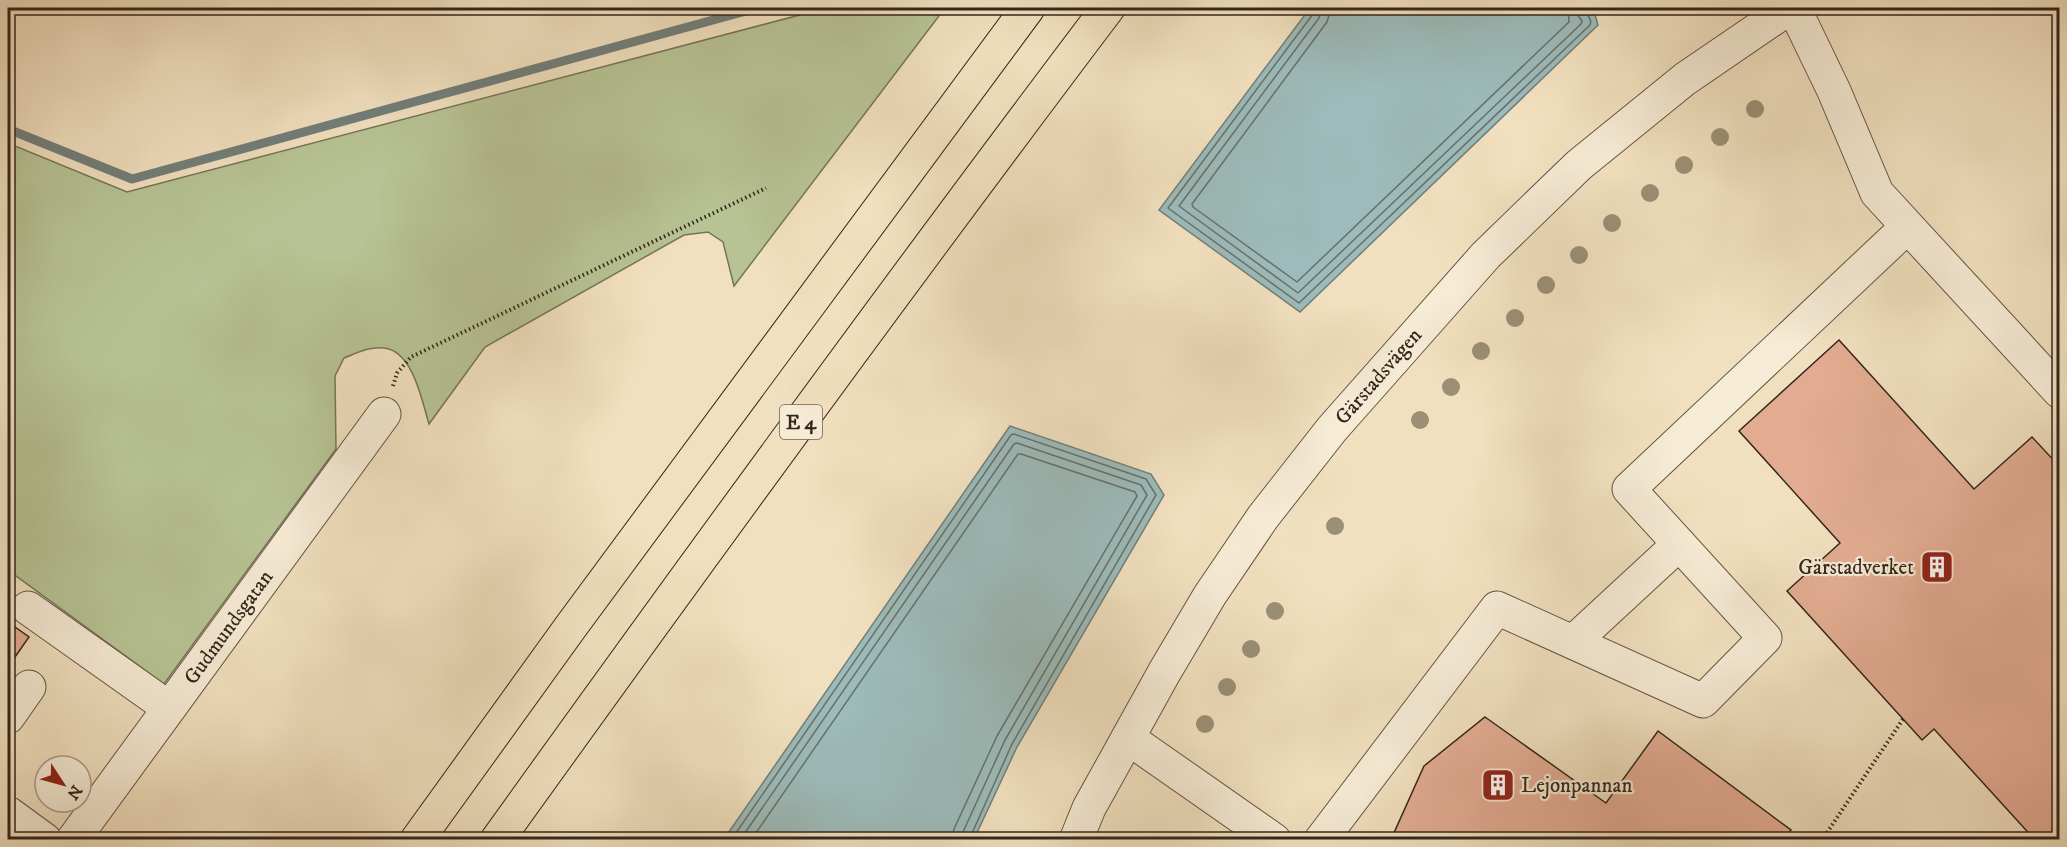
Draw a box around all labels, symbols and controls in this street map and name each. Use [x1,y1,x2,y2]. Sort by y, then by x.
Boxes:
street label: Gärstadsvägen [1330,323,1428,430]
road number: E 4 [780,405,822,439]
building icon: Gärstadverket [1919,549,1955,585]
place label: Gärstadverket [1798,555,1914,581]
street label: Gudmundsgatan [179,565,279,690]
north arrow [33,754,93,814]
building icon: Lejonpannan [1480,767,1516,803]
place label: Lejonpannan [1521,773,1632,799]
text: N [62,781,86,803]

